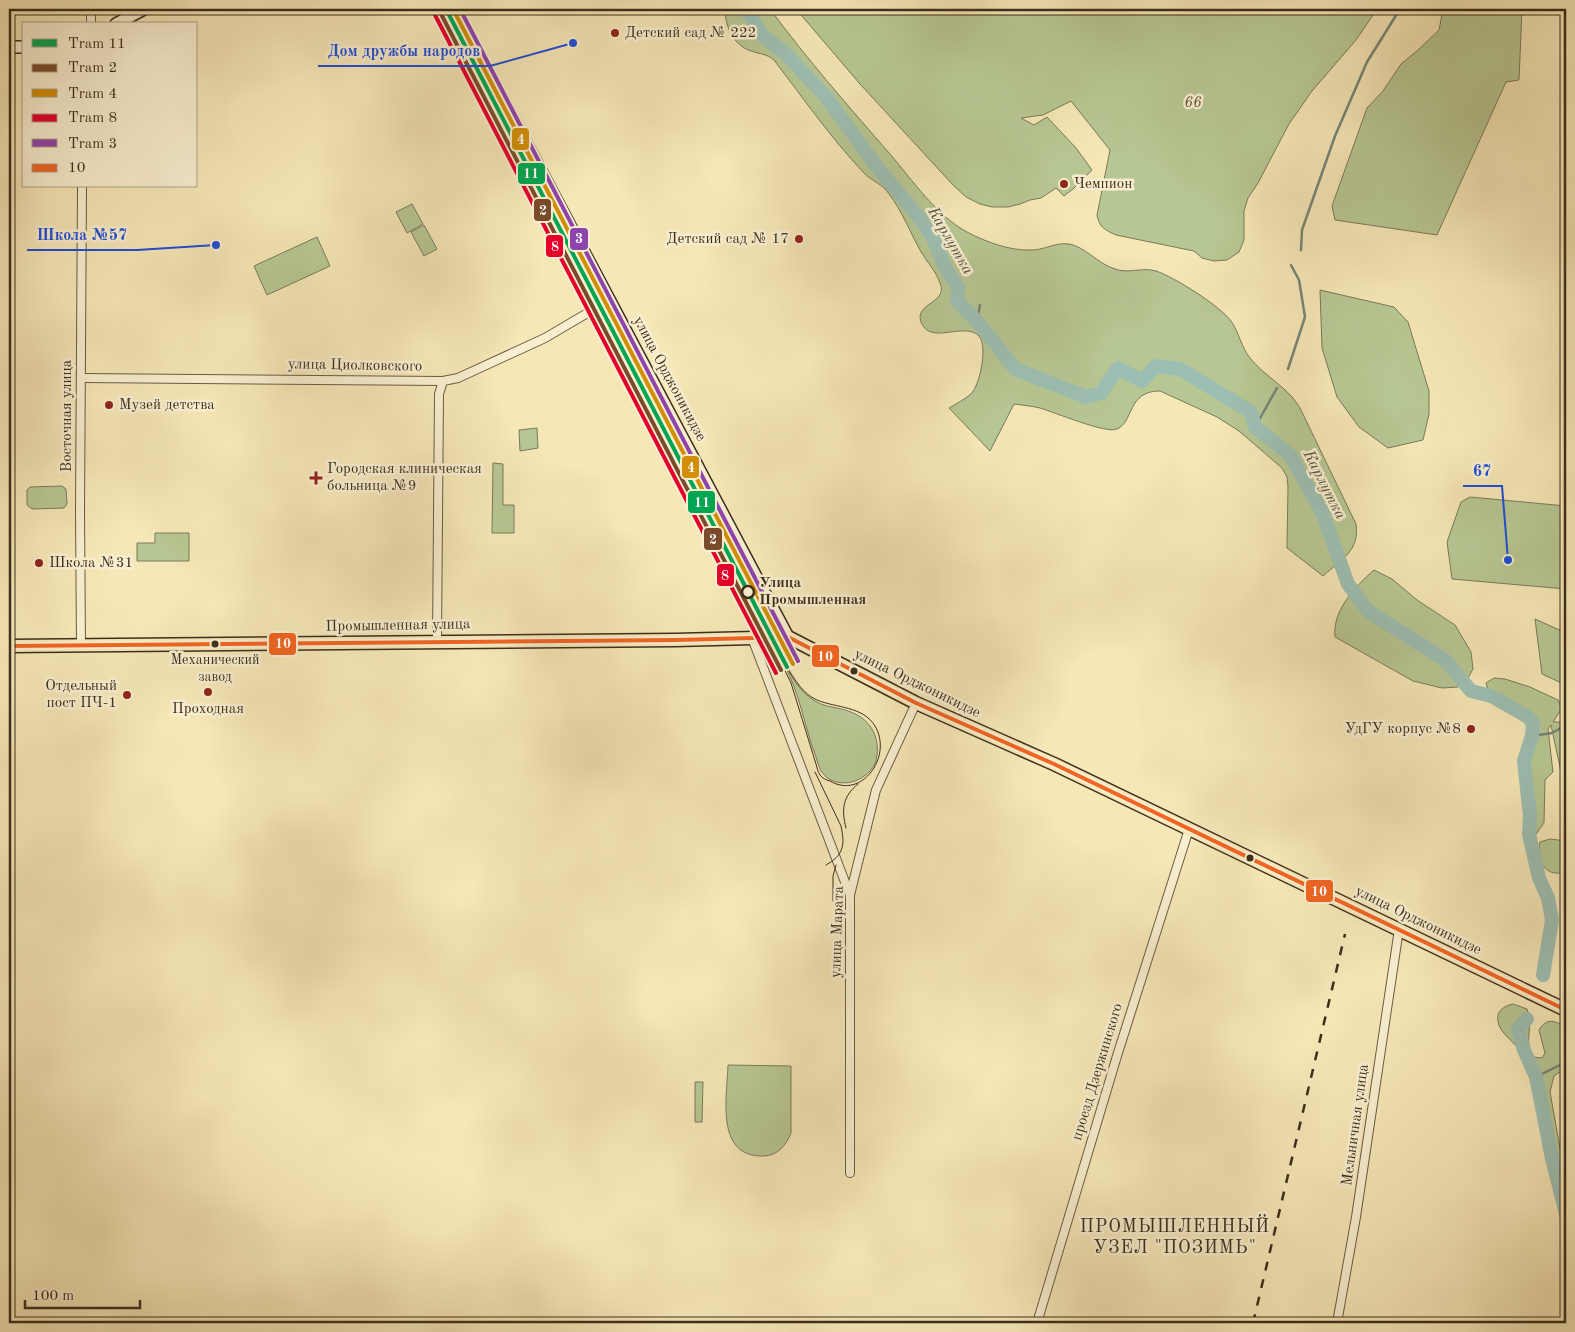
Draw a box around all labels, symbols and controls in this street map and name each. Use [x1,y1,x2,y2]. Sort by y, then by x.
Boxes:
legend [22,22,198,188]
place label: Детский сад № 222 [625,26,756,41]
marker: Детский сад № 222 [609,27,621,39]
callout: Дом дружбы народов [318,35,490,66]
text: Tram 11 [68,37,126,52]
text: Дом дружбы народов [328,44,480,60]
text: Tram 2 [68,61,117,76]
text: Tram 4 [68,87,117,102]
park label: 66 [1184,96,1202,111]
text: Tram 8 [68,111,117,126]
line badge: 4 [511,127,530,151]
text: 4 [517,133,525,147]
text: Tram 3 [68,137,117,152]
text: 10 [68,161,85,176]
line badge: 11 [517,162,546,185]
text: 11 [523,167,539,181]
place label: Чемпион [1074,177,1132,192]
marker: Чемпион [1058,178,1070,190]
line badge: 2 [533,198,552,222]
text: 2 [539,204,547,218]
water label: Карлутка [924,204,976,278]
callout: Школа №57 [27,219,137,250]
line badge: 3 [569,227,589,251]
text: Школа №57 [37,228,127,244]
text: 3 [575,232,583,246]
place label: Детский сад № 17 [666,232,789,247]
marker: Детский сад № 17 [793,233,805,245]
line badge: 8 [545,234,564,258]
text: 8 [551,240,559,254]
street label: улица Орджоникидзе [630,314,708,444]
street label: улица Циолковского [288,357,422,375]
street label: Восточная улица [60,359,75,472]
place label: Музей детства [119,398,215,413]
marker: Музей детства [103,399,115,411]
water label: Карлутка [1299,447,1348,523]
line badge: 4 [681,455,700,479]
callout: 67 [1463,455,1502,486]
text: 4 [687,461,695,475]
place label: Городская клиническая больница №9 [327,462,482,494]
text: 67 [1473,464,1491,480]
marker: Городская клиническая больница №9 [309,471,323,485]
line badge: 11 [687,490,716,514]
text: 11 [694,496,710,510]
line badge: 2 [703,527,723,551]
text: 2 [709,533,717,547]
place label: Школа №31 [49,556,133,571]
marker: Школа №31 [33,557,45,569]
line badge: 8 [716,563,735,587]
text: 8 [721,569,729,583]
place label: Улица Промышленная [759,576,866,608]
marker: Улица Промышленная [741,585,755,599]
street label: Промышленная улица [325,617,471,635]
line badge: 10 [268,632,297,656]
text: 10 [275,637,291,651]
marker: Механический завод [210,639,220,649]
line badge: 10 [811,644,840,668]
street label: улица Орджоникидзе [851,647,983,721]
text: 10 [817,650,833,664]
place label: Механический завод [170,653,260,684]
unlabelled marker [849,666,859,676]
place label: Отдельный пост ПЧ-1 [45,679,117,711]
marker: Проходная [202,686,214,698]
marker: Отдельный пост ПЧ-1 [121,689,133,701]
place label: Проходная [172,702,244,717]
place label: УдГУ корпус №8 [1345,722,1461,737]
marker: УдГУ корпус №8 [1465,723,1477,735]
unlabelled marker [1245,853,1255,863]
line badge: 10 [1305,879,1334,903]
street label: улица Орджоникидзе [1352,884,1484,958]
street label: улица Марата [829,885,847,978]
text: 10 [1311,885,1327,899]
street label: проезд Дзержинского [1070,1002,1126,1142]
street label: Мельничная улица [1340,1062,1372,1187]
district label: ПРОМЫШЛЕННЫЙ УЗЕЛ "ПОЗИМЬ" [1080,1214,1270,1257]
scale bar [25,1277,140,1309]
text: 100 m [32,1289,74,1304]

